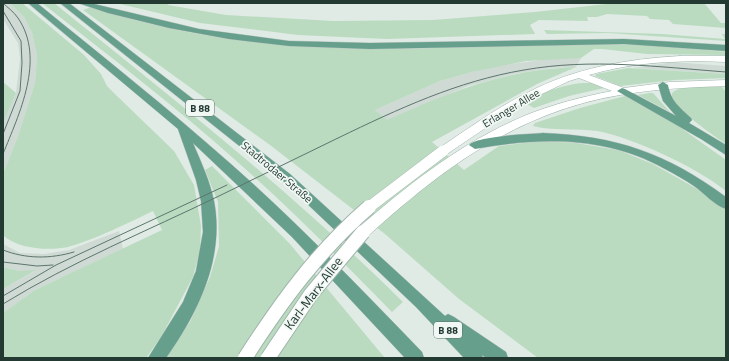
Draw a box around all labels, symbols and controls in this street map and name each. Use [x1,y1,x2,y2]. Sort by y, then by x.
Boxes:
street label: Erlanger Allee [479,84,543,131]
road number: B 88 [186,100,214,116]
street label: Stadtrodaer Straße [238,137,316,207]
street label: Karl-Marx-Allee [279,252,347,334]
road number: B 88 [434,322,462,338]

